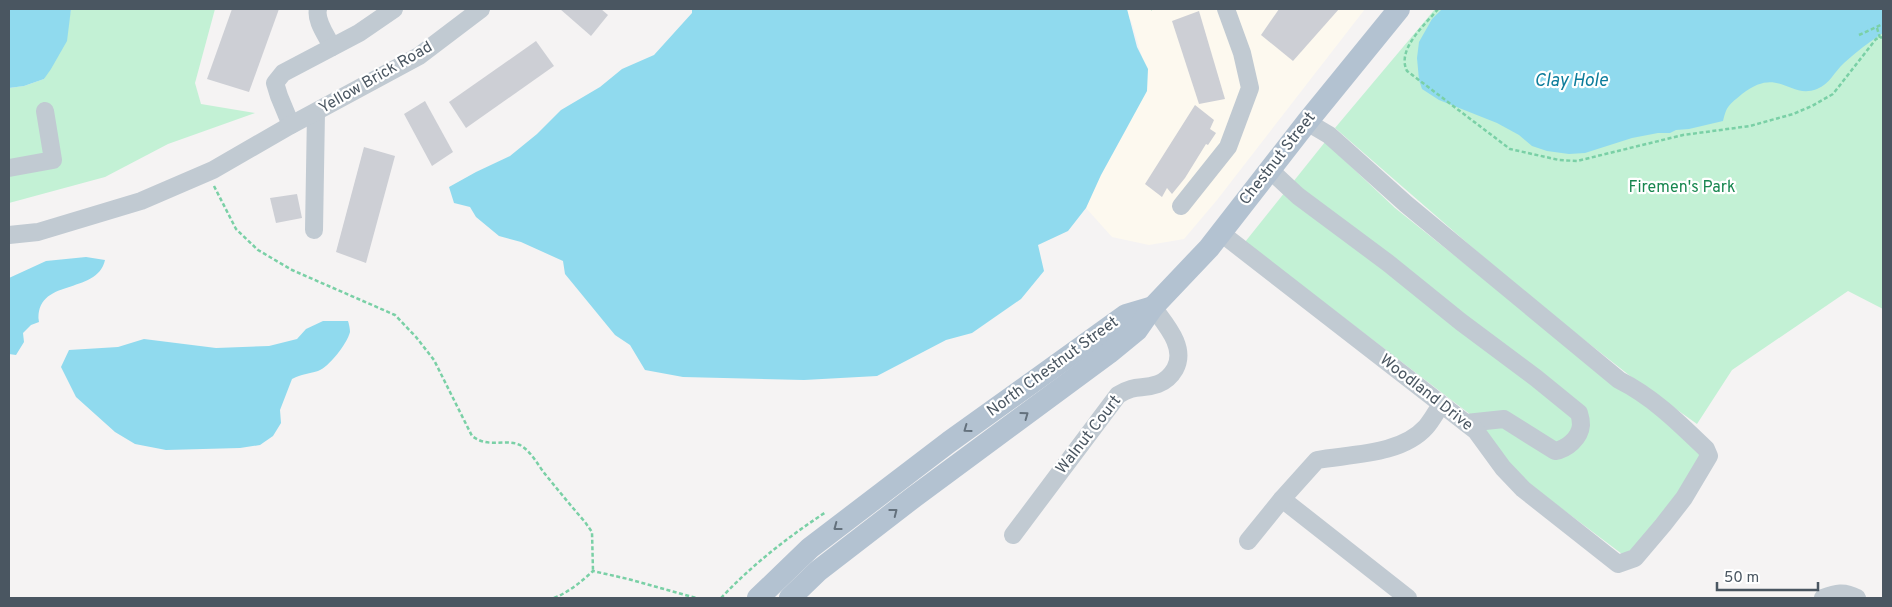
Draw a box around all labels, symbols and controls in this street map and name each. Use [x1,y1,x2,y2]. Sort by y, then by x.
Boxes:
street label: Yellow Brick Road [316,37,436,119]
water label: Clay Hole [1534,70,1608,93]
street label: Chestnut Street [1235,108,1321,210]
park label: Firemen's Park [1629,178,1735,198]
street label: North Chestnut Street [983,313,1123,421]
street label: Woodland Drive [1375,350,1477,436]
street label: Walnut Court [1052,392,1126,478]
one-way arrow [1019,412,1029,421]
one-way arrow [963,423,973,432]
one-way arrow [889,508,898,517]
one-way arrow [834,522,843,530]
scale bar [1717,560,1818,592]
text: 50 m [1724,569,1759,588]

